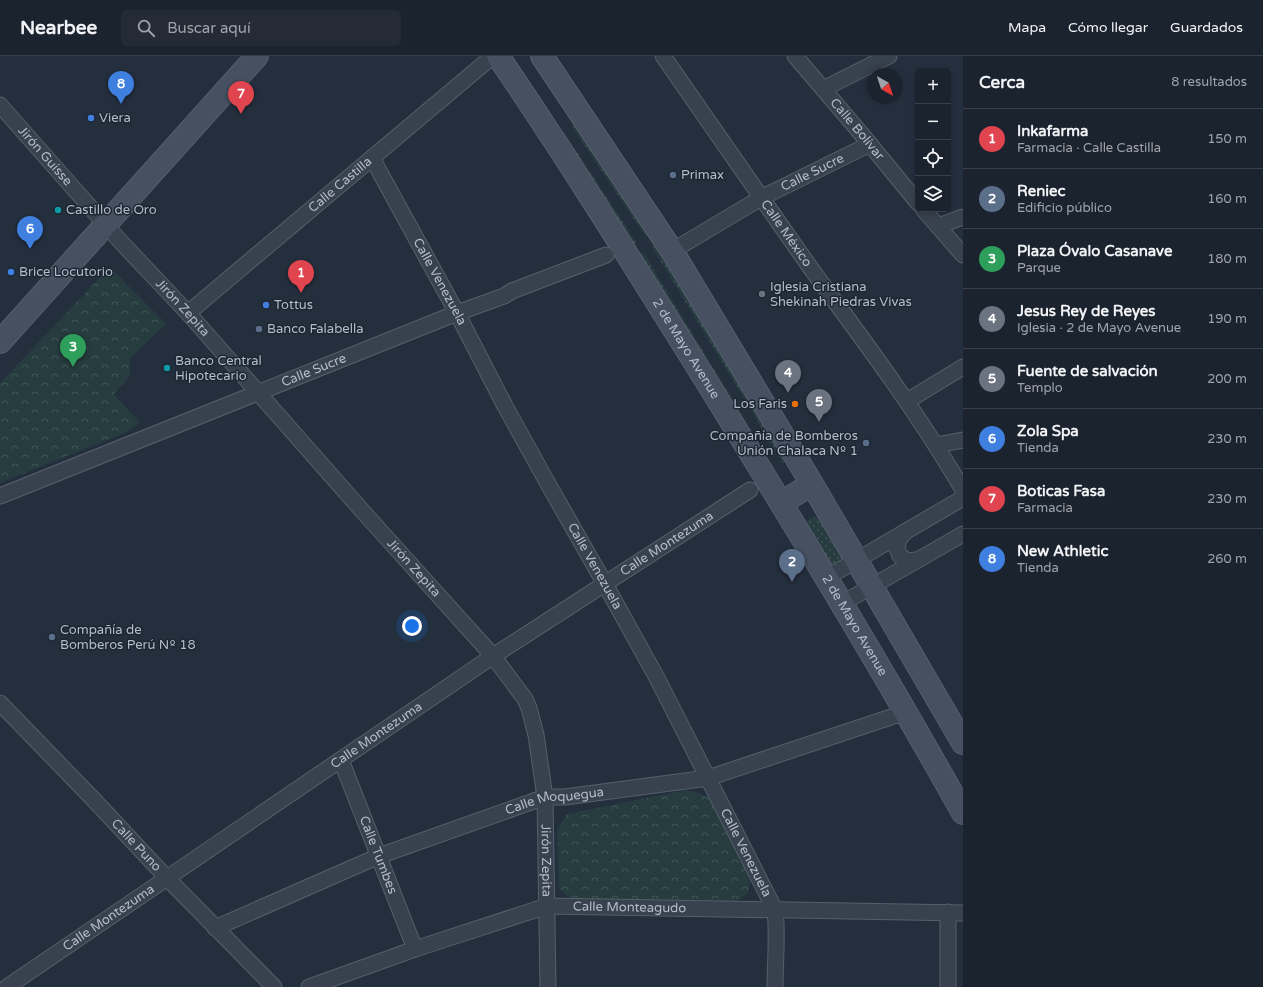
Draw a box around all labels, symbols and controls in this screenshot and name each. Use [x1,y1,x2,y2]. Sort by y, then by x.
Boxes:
search box [121,10,401,46]
text: Nearbee [20,17,97,39]
icon: search [135,17,157,39]
text: Buscar aquí [167,19,251,37]
text: Mapa [1008,19,1046,36]
text: Cómo llegar [1068,19,1148,36]
text: Guardados [1170,19,1243,36]
north arrow [867,68,903,104]
map controls [915,68,951,212]
button: + [915,68,951,104]
pin: 8 [108,71,134,104]
text: Cerca [979,72,1025,93]
text: 8 resultados [1171,74,1247,90]
pin: 7 [228,81,254,114]
street label: Calle Bolívar [826,95,888,163]
button: − [915,104,951,140]
place label: Viera [99,110,131,126]
marker: Viera [86,113,96,123]
text: Inkafarma [1017,122,1088,140]
street label: Jirón Guisse [14,123,76,189]
text: 1 [988,131,996,147]
text: 150 m [1207,131,1247,147]
button: locate [915,140,951,176]
text: Farmacia · Calle Castilla [1017,140,1161,156]
street label: Calle Sucre [778,150,847,195]
street label: Calle Castilla [305,153,375,216]
place label: Primax [681,167,724,183]
marker: Primax [668,170,678,180]
button: layers [915,176,951,212]
text: Reniec [1017,182,1066,200]
text: 2 [988,191,996,207]
text: 160 m [1207,191,1247,207]
street label: Calle México [757,197,815,270]
text: Edificio público [1017,200,1112,216]
place label: Castillo de Oro [66,202,157,218]
marker: Castillo de Oro [53,205,63,215]
pin: 6 [17,216,43,249]
street label: Calle Venezuela [409,235,470,328]
text: Plaza Óvalo Casanave [1017,242,1172,260]
text: 3 [988,251,996,267]
text: 180 m [1207,251,1247,267]
pin: 1 [288,260,314,293]
text: Parque [1017,260,1061,276]
place label: Brice Locutorio [19,264,113,280]
marker: Brice Locutorio [6,267,16,277]
street label: Jirón Zepita [152,276,213,340]
place label: Iglesia Cristiana Shekinah Piedras Vivas [770,279,912,310]
marker: Iglesia Cristiana Shekinah Piedras Vivas [757,289,767,299]
street label: 2 de Mayo Avenue [649,296,723,402]
place label: Tottus [274,297,313,313]
marker: Tottus [261,300,271,310]
text: Jesus Rey de Reyes [1017,302,1156,320]
text: 4 [988,311,996,327]
text: 190 m [1207,311,1247,327]
text: Iglesia · 2 de Mayo Avenue [1017,320,1181,336]
place label: Banco Falabella [267,321,364,337]
marker: Banco Falabella [254,324,264,334]
pin: 3 [60,334,86,367]
street label: Calle Sucre [279,350,349,391]
place label: Banco Central Hipotecario [175,353,262,384]
pin: 4 [775,360,801,393]
text: Fuente de salvación [1017,362,1158,380]
marker: Banco Central Hipotecario [162,363,172,373]
text: 5 [988,371,996,387]
text: 200 m [1207,371,1247,387]
text: Templo [1017,380,1063,396]
pin: 5 [806,389,832,422]
place label: Los Faris [733,396,787,412]
marker: Los Faris [790,399,800,409]
text: Zola Spa [1017,422,1079,440]
place label: Compañía de Bomberos Unión Chalaca Nº 1 [710,428,858,459]
text: 6 [988,431,996,447]
text: 230 m [1207,431,1247,447]
marker: Compañía de Bomberos Unión Chalaca Nº 1 [861,438,871,448]
text: Tienda [1017,440,1059,456]
text: Boticas Fasa [1017,482,1105,500]
text: 7 [988,491,996,507]
text: 230 m [1207,491,1247,507]
text: Farmacia [1017,500,1073,516]
street label: Calle Montezuma [617,508,716,580]
street label: Calle Venezuela [564,520,625,612]
street label: Jirón Zepita [383,536,444,600]
text: New Athletic [1017,542,1108,560]
pin: 2 [779,549,805,582]
text: 8 [988,551,996,567]
text: 260 m [1207,551,1247,567]
text: Tienda [1017,560,1059,576]
street label: 2 de Mayo Avenue [818,572,891,679]
your location [402,616,422,636]
place label: Compañía de Bomberos Perú Nº 18 [60,622,196,653]
marker: Compañía de Bomberos Perú Nº 18 [47,632,57,642]
street label: Calle Montezuma [327,698,425,772]
street label: Calle Moquegua [503,784,605,819]
street label: Calle Venezuela [717,806,775,899]
street label: Calle Tumbes [356,814,401,896]
street label: Calle Puno [108,816,165,875]
street label: Jirón Zepita [537,824,555,897]
street label: Calle Montezuma [60,881,158,955]
street label: Calle Monteagudo [573,898,687,916]

